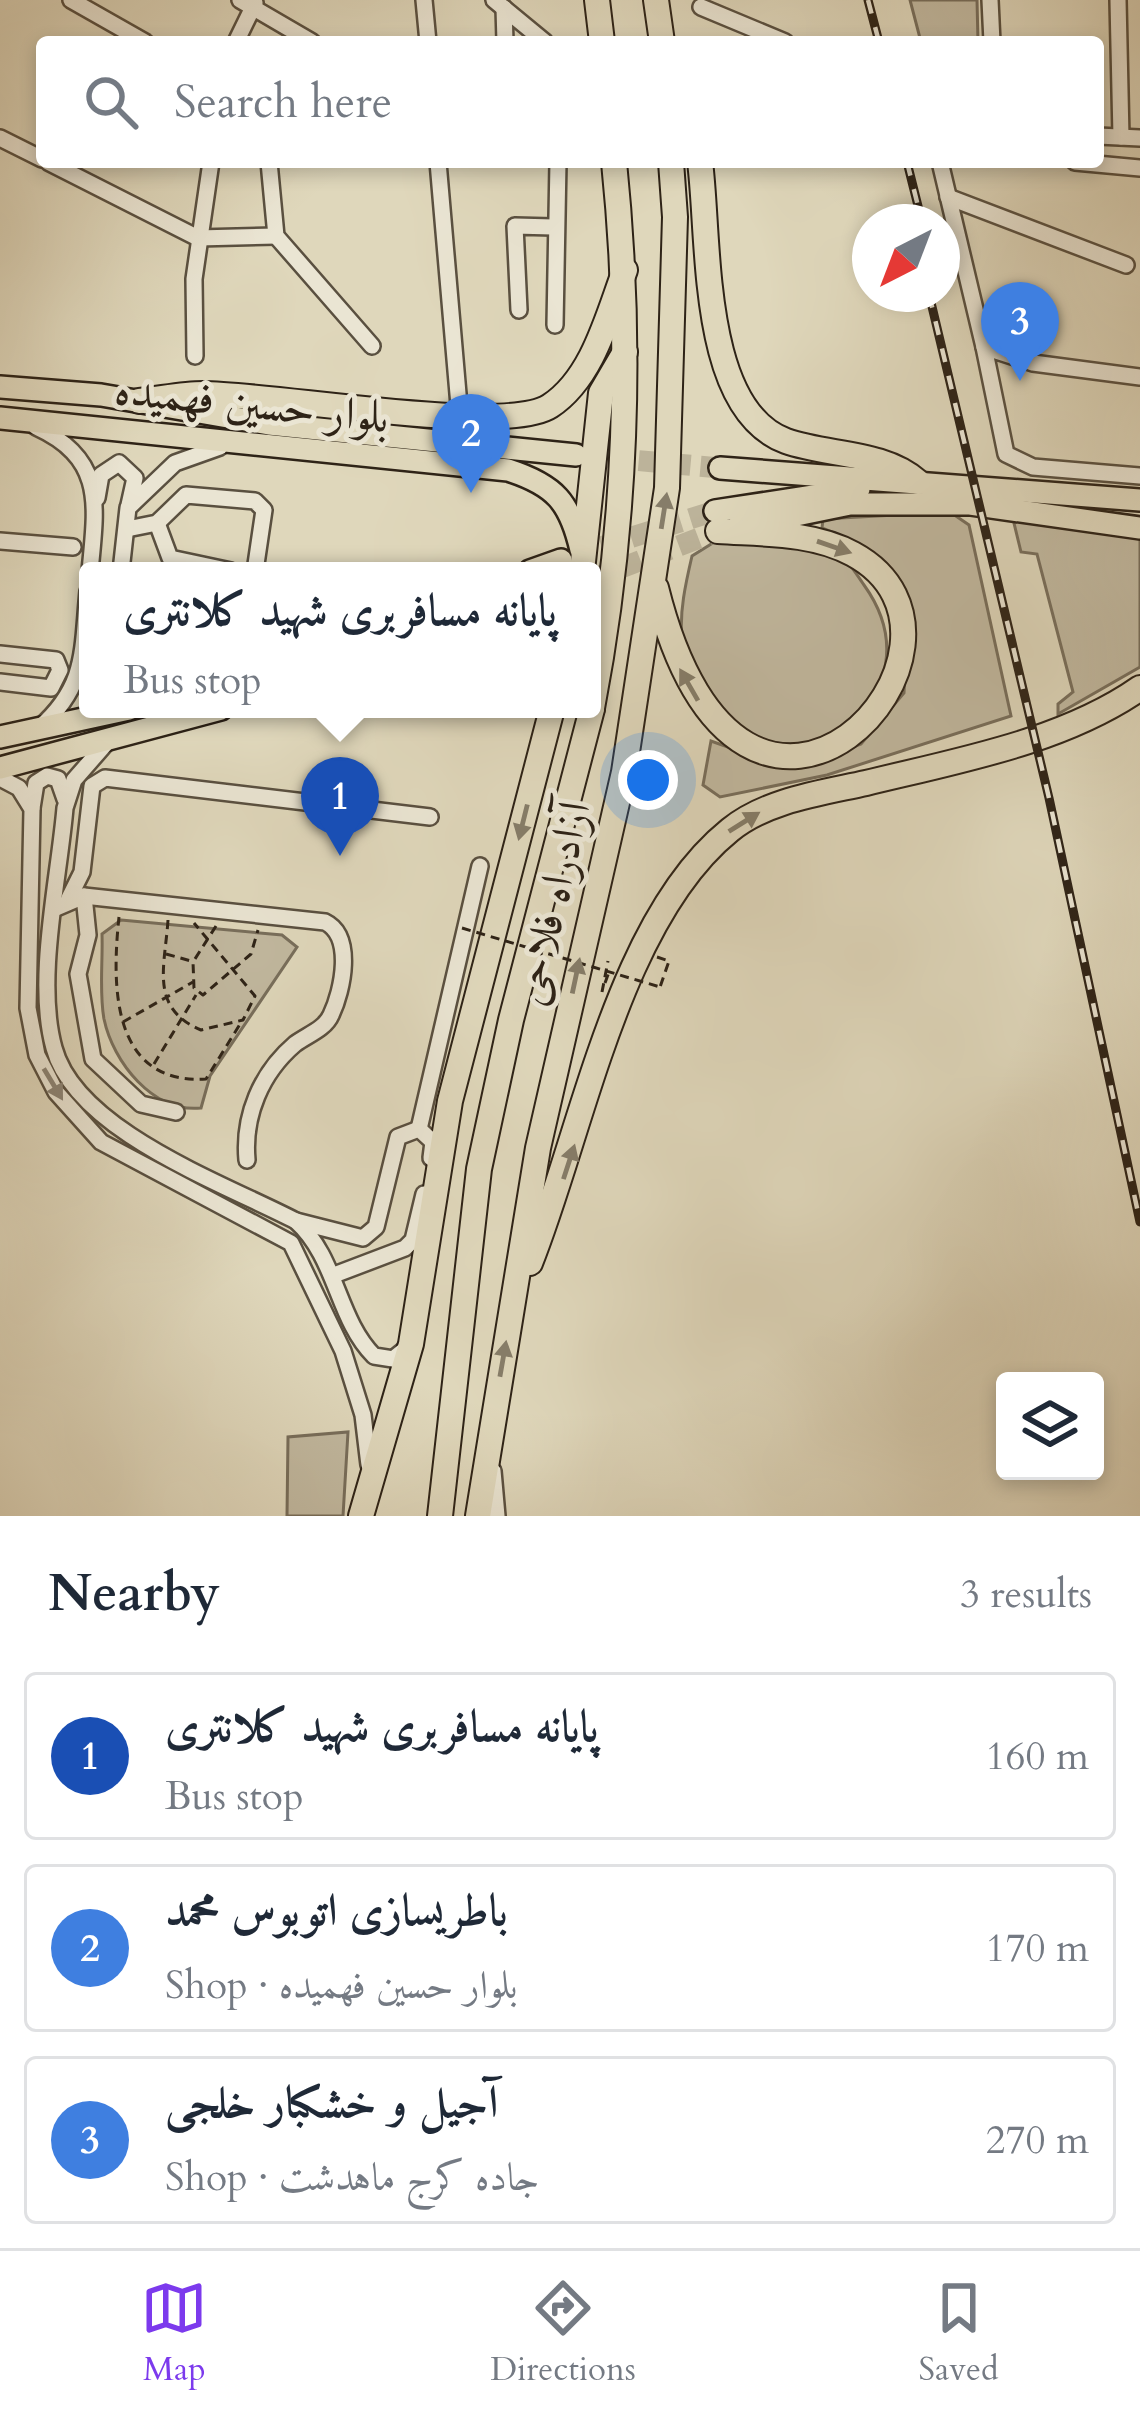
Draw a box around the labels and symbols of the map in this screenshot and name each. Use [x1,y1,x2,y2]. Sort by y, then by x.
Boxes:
north arrow [852,204,960,312]
pin: 3 [981,282,1059,381]
street label: بلوار حسین فهمیده [111,359,392,448]
pin: 2 [432,394,510,493]
one-way arrow [655,491,673,529]
one-way arrow [816,539,852,558]
one-way arrow [679,668,700,701]
your location [618,750,678,810]
pin: 1 [301,757,379,856]
street label: آزادراه فلاحی [499,791,606,1011]
one-way arrow [513,804,532,841]
one-way arrow [728,812,760,834]
one-way arrow [568,957,587,995]
one-way arrow [42,1067,63,1101]
one-way arrow [560,1143,579,1180]
one-way arrow [494,1340,513,1377]

